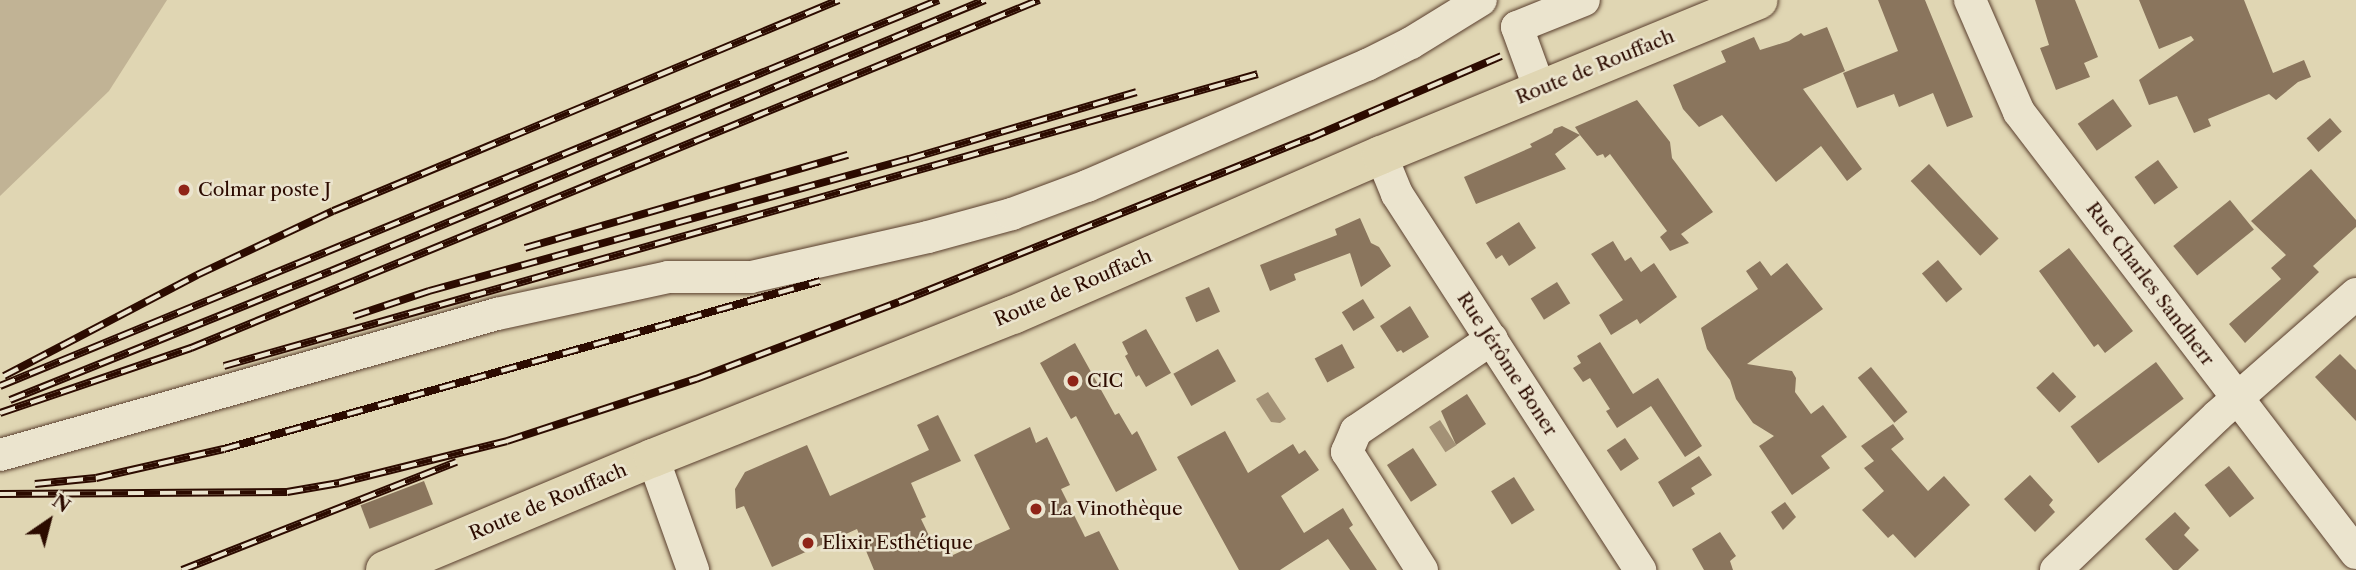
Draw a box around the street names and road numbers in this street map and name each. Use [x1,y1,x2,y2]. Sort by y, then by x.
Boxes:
street label: Route de Rouffach [1512,25,1678,109]
street label: Rue Charles Sandherr [2081,198,2219,370]
street label: Route de Rouffach [991,245,1155,331]
street label: Rue Jérôme Boner [1452,288,1562,440]
street label: Route de Rouffach [466,459,630,545]

